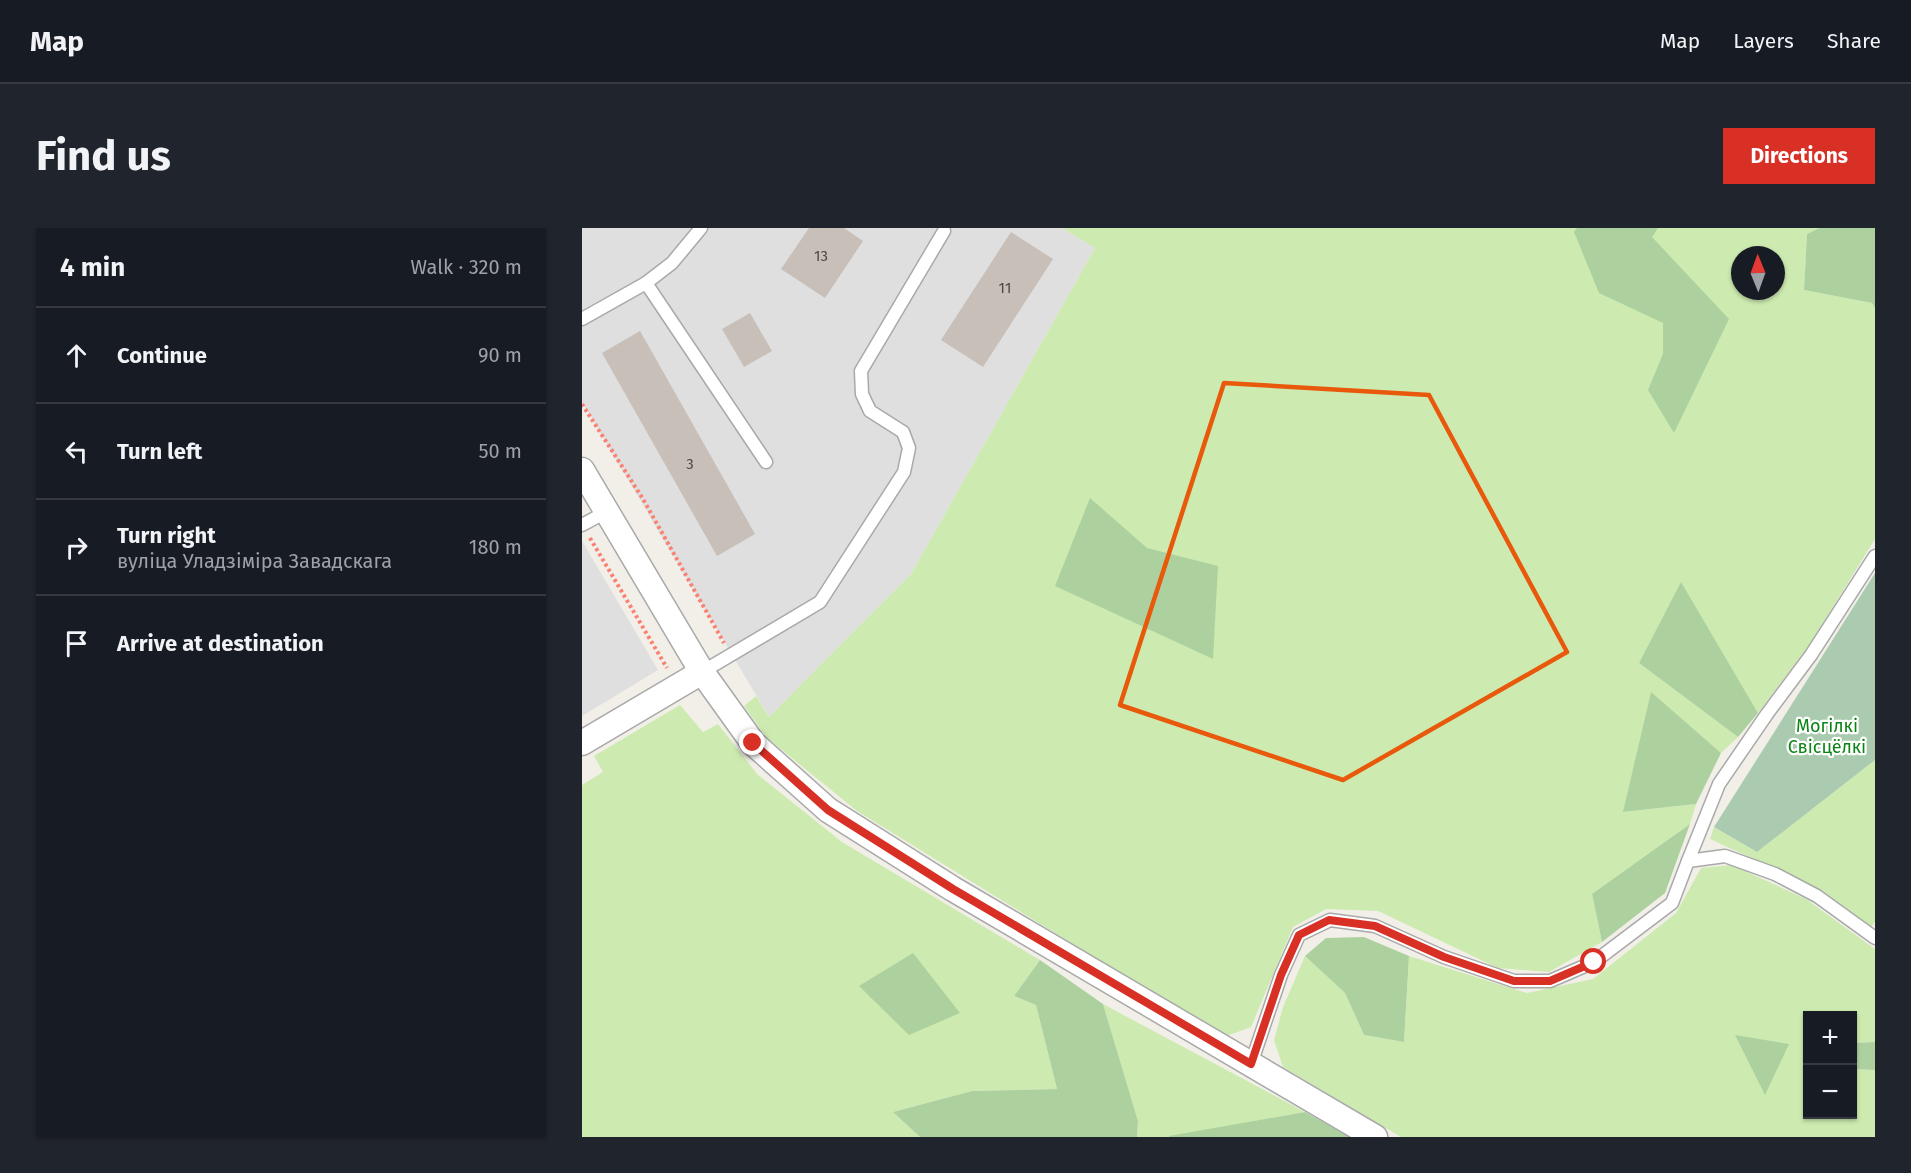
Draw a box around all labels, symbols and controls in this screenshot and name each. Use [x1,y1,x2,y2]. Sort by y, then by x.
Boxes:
text: Map [30,25,84,58]
text: Map [1660,28,1700,54]
text: Layers [1733,28,1794,54]
text: Share [1827,28,1881,54]
button: Directions [1723,128,1875,184]
text: Find us [36,131,171,181]
north arrow [1731,246,1785,300]
house number: 13 [814,247,828,265]
text: 4 min [60,252,125,283]
text: Walk · 320 m [411,255,522,279]
house number: 11 [999,279,1011,297]
icon: ahead [60,339,93,372]
text: Continue [117,342,207,369]
text: 90 m [478,343,522,367]
icon: left [60,435,93,468]
text: Turn left [117,438,202,465]
text: 50 m [478,439,522,463]
house number: 3 [686,455,694,473]
text: Turn right [117,522,216,549]
icon: right [60,531,93,564]
text: 180 m [469,535,522,559]
text: вуліца Уладзіміра Завадскага [117,549,392,573]
icon: arrive [60,627,93,660]
text: Arrive at destination [117,630,324,657]
park label: Могілкі Свісцёлкі [1788,715,1866,758]
route end [739,729,765,755]
route start [1580,948,1606,974]
map controls [1803,1011,1857,1119]
button: + [1803,1011,1857,1065]
button: − [1803,1065,1857,1119]

